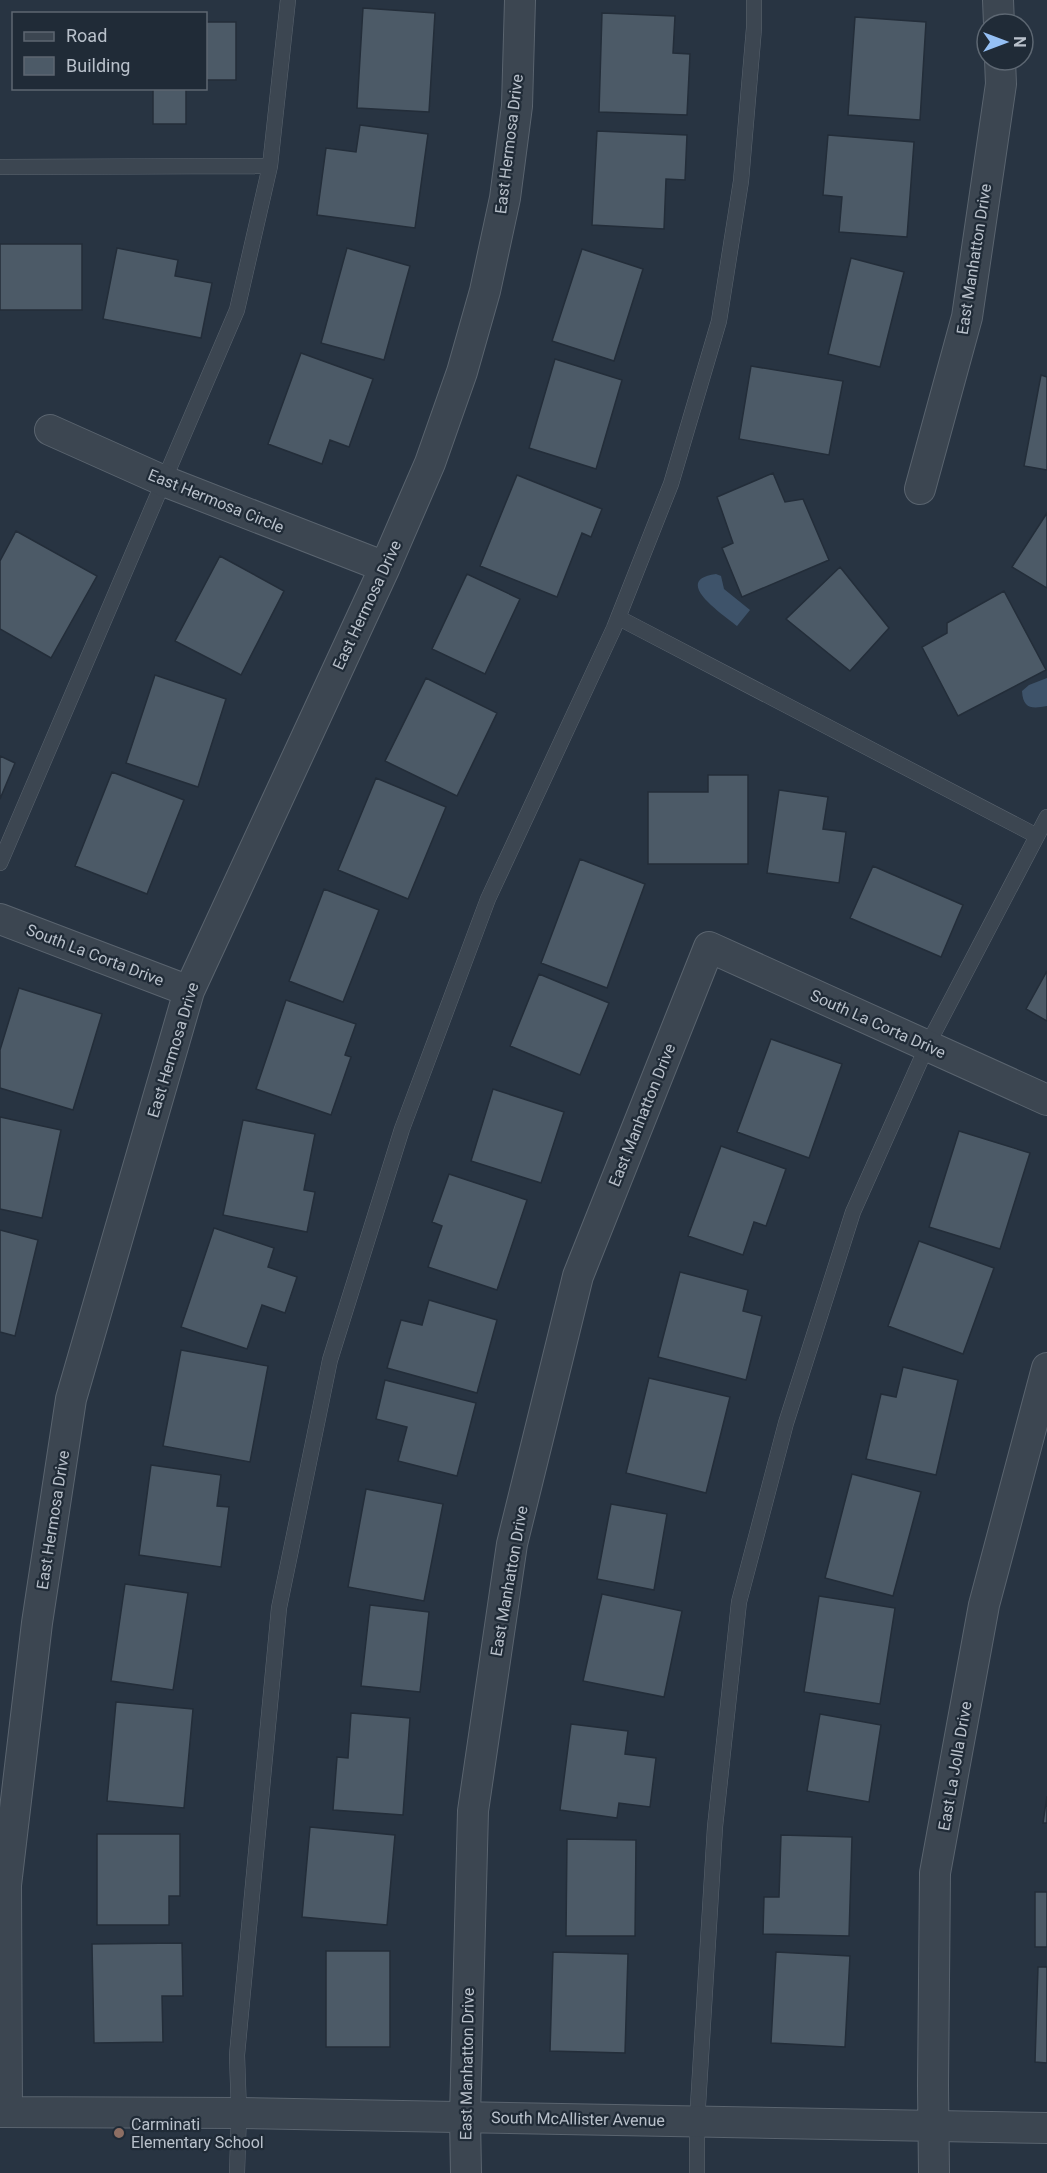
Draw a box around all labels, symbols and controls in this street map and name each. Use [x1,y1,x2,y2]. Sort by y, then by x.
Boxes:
legend [12,12,207,90]
north arrow [975,12,1035,72]
text: Road [66,25,107,46]
text: N [1010,36,1029,48]
text: Building [66,55,130,76]
street label: East Hermosa Drive [491,73,527,215]
street label: East Manhatton Drive [953,182,995,336]
street label: East Hermosa Circle [145,465,287,537]
street label: East Hermosa Drive [329,537,405,673]
street label: South La Corta Drive [23,920,167,990]
street label: East Hermosa Drive [143,980,203,1120]
street label: South La Corta Drive [807,986,949,1062]
street label: East Manhatton Drive [605,1041,679,1189]
street label: East Hermosa Drive [33,1449,73,1591]
street label: East Manhatton Drive [486,1504,532,1658]
street label: East La Jolla Drive [934,1700,976,1832]
street label: East Manhatton Drive [456,1988,478,2140]
street label: South McAllister Avenue [491,2108,665,2130]
place label: Carminati Elementary School [131,2115,264,2152]
marker: Carminati Elementary School [112,2126,126,2140]

